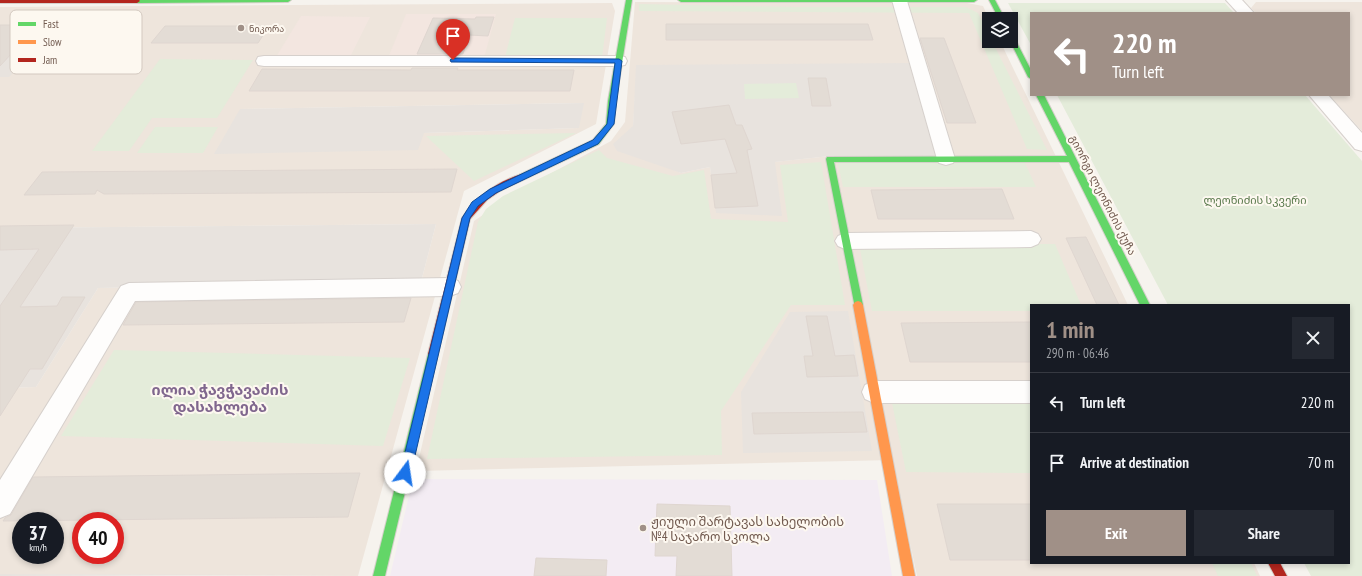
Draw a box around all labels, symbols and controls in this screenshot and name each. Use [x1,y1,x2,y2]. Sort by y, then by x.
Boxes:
legend [10,10,142,74]
map controls [982,12,1018,48]
button: layers [982,12,1018,48]
text: Fast [43,17,59,31]
pin [436,19,470,60]
marker: ნიკორა [236,23,246,33]
place label: ნიკორა [249,23,284,34]
text: 220 m [1112,24,1176,61]
icon: arrive [442,25,464,47]
icon: left [1046,28,1098,80]
text: Slow [43,35,62,49]
text: Jam [42,53,57,67]
text: Turn left [1112,60,1164,83]
street label: გიორგი ლეონიძის ქუჩა [1067,133,1139,257]
park label: ლეონიძის სკვერი [1204,193,1306,207]
text: 1 min [1046,314,1094,345]
button: close [1292,317,1334,359]
text: 290 m · 06:46 [1046,345,1109,362]
district label: ილია ჭავჭავაძის დასახლება [152,380,288,416]
icon: left [1046,392,1068,414]
text: Turn left [1080,393,1125,412]
text: 220 m [1301,393,1334,412]
position arrow [384,452,426,494]
icon: arrive [1046,452,1068,474]
text: Arrive at destination [1080,453,1189,472]
text: 70 m [1308,453,1334,472]
button: Exit [1046,510,1186,556]
button: Share [1194,510,1334,556]
speed limit sign: 40 [72,512,124,564]
place label: ჟიული შარტავას სახელობის №4 საჯარო სკოლა [651,513,844,545]
text: 37 [28,520,48,546]
marker: ჟიული შარტავას სახელობის №4 საჯარო სკოლა [638,523,648,533]
text: km/h [29,541,47,554]

